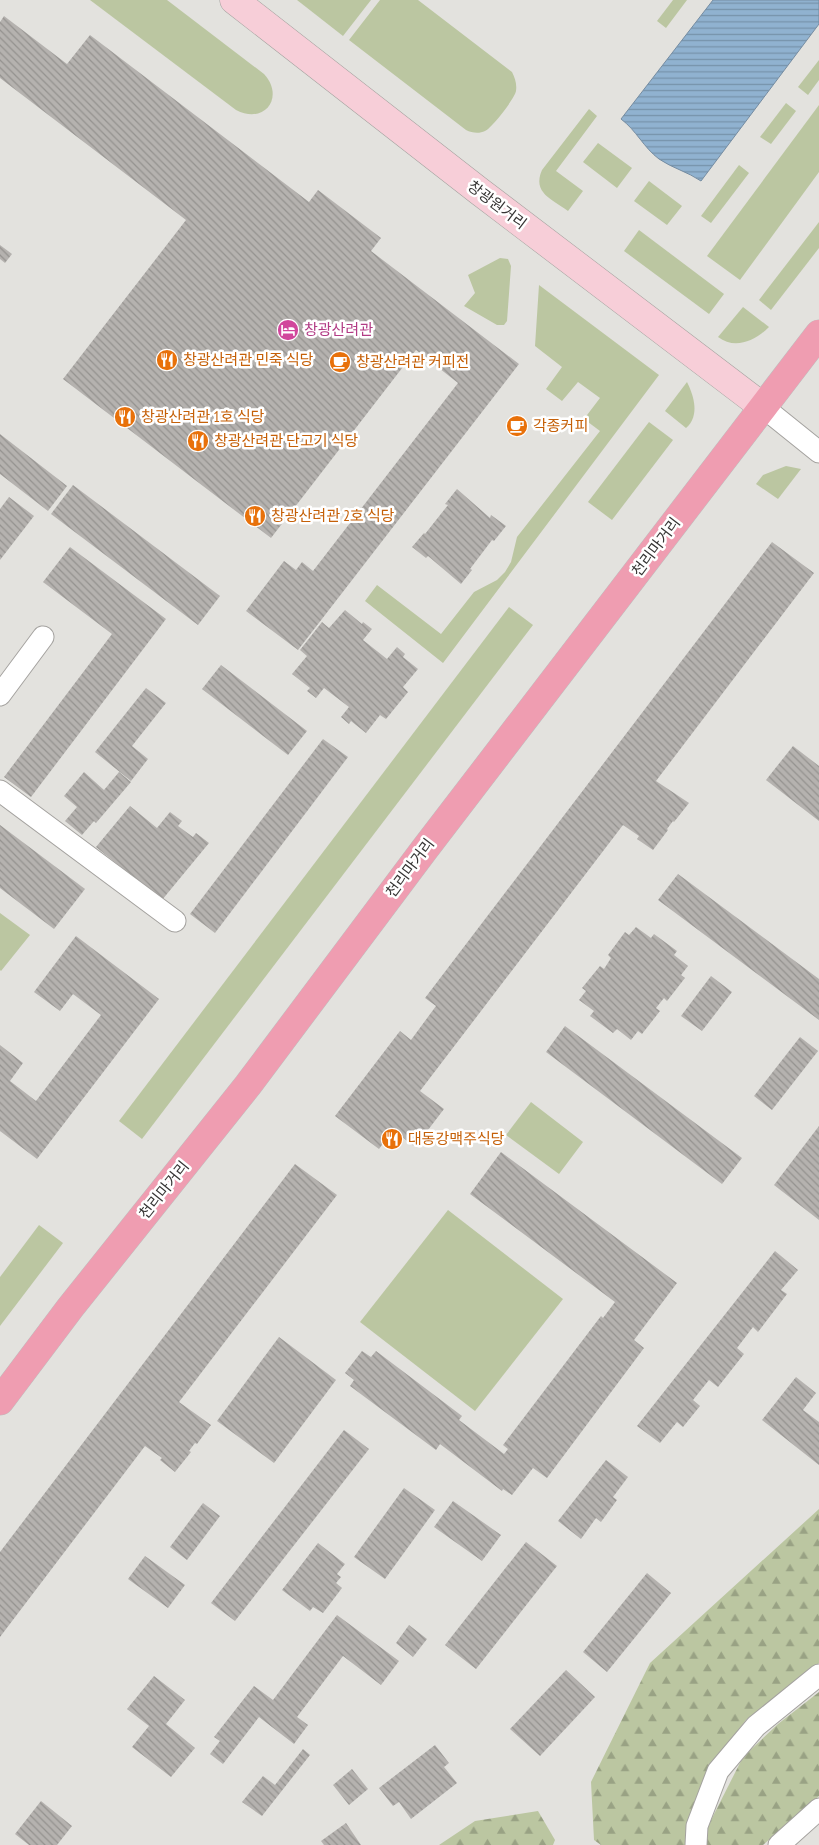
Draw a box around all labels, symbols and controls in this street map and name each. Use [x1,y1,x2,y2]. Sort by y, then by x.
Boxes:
street label: 창광원거리 [464,176,531,233]
hotel icon: 창광산려관 [276,318,300,342]
place label: 창광산려관 [304,320,373,339]
restaurant icon: 창광산려관 민죽 식당 [155,348,179,372]
place label: 창광산려관 민죽 식당 [183,350,314,369]
cafe icon: 창광산려관 커피전 [328,350,352,374]
place label: 창광산려관 커피전 [356,352,470,371]
restaurant icon: 창광산려관 1호 식당 [113,405,137,429]
place label: 창광산려관 1호 식당 [141,407,265,426]
cafe icon: 각종커피 [505,414,529,438]
place label: 각종커피 [533,416,588,435]
restaurant icon: 창광산려관 단고기 식당 [186,429,210,453]
place label: 창광산려관 단고기 식당 [214,431,359,450]
restaurant icon: 창광산려관 2호 식당 [243,504,267,528]
place label: 창광산려관 2호 식당 [271,506,395,525]
street label: 천리마거리 [627,513,684,580]
street label: 천리마거리 [381,834,438,901]
restaurant icon: 대동강맥주식당 [380,1127,404,1151]
place label: 대동강맥주식당 [408,1129,505,1148]
street label: 천리마거리 [135,1157,193,1222]

